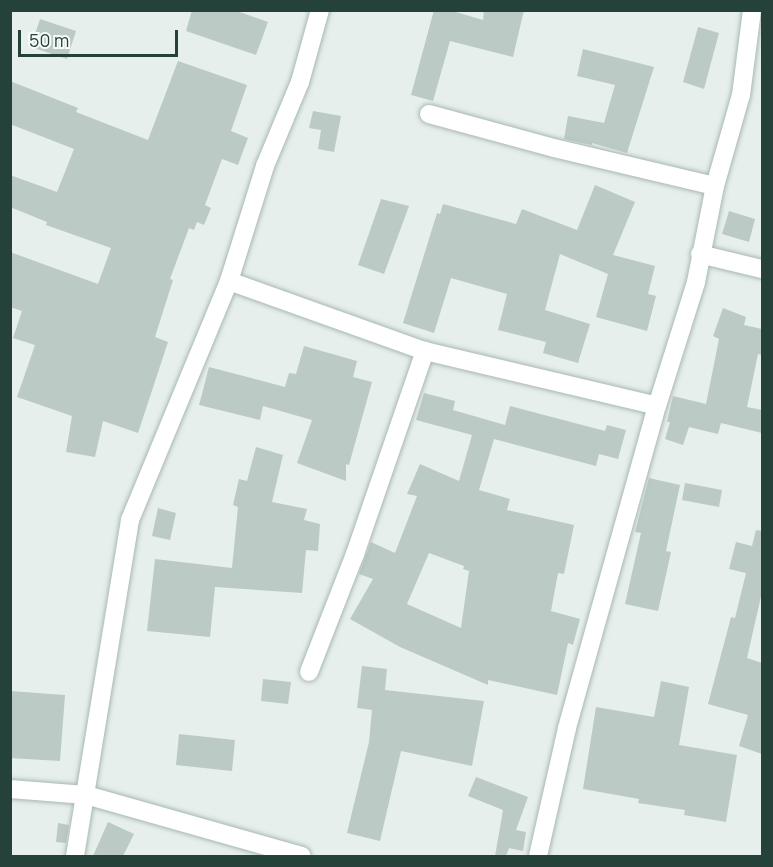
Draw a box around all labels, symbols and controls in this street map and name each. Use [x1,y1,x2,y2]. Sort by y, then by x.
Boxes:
scale bar [21,18,182,56]
text: 50 m [29,28,69,52]

